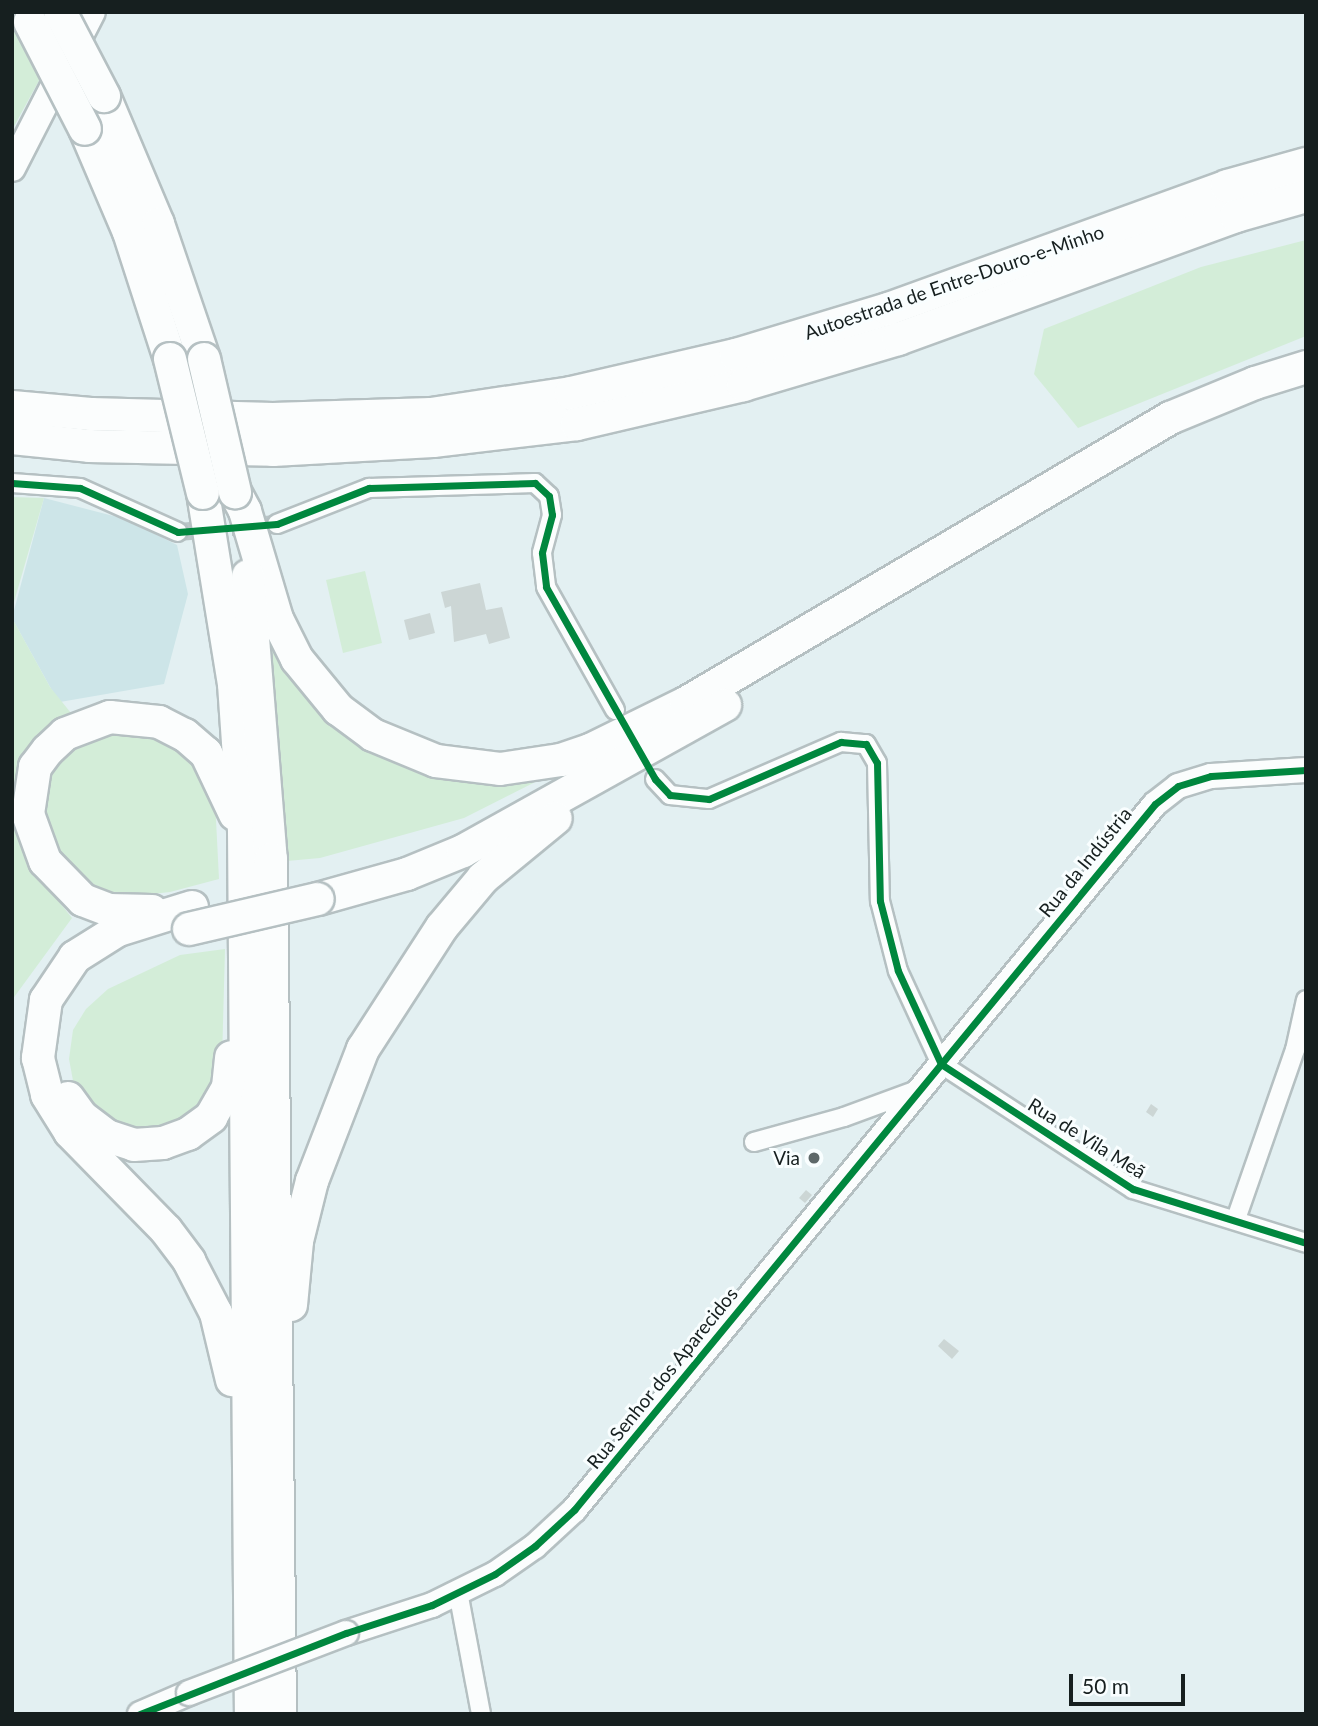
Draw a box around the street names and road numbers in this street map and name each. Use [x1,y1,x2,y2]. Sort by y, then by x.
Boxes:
street label: Autoestrada de Entre-Douro-e-Minho [801,220,1107,344]
street label: Rua da Indústria [1034,803,1136,921]
street label: Rua de Vila Meã [1024,1093,1150,1183]
street label: Rua Senhor dos Aparecidos [581,1282,743,1474]

